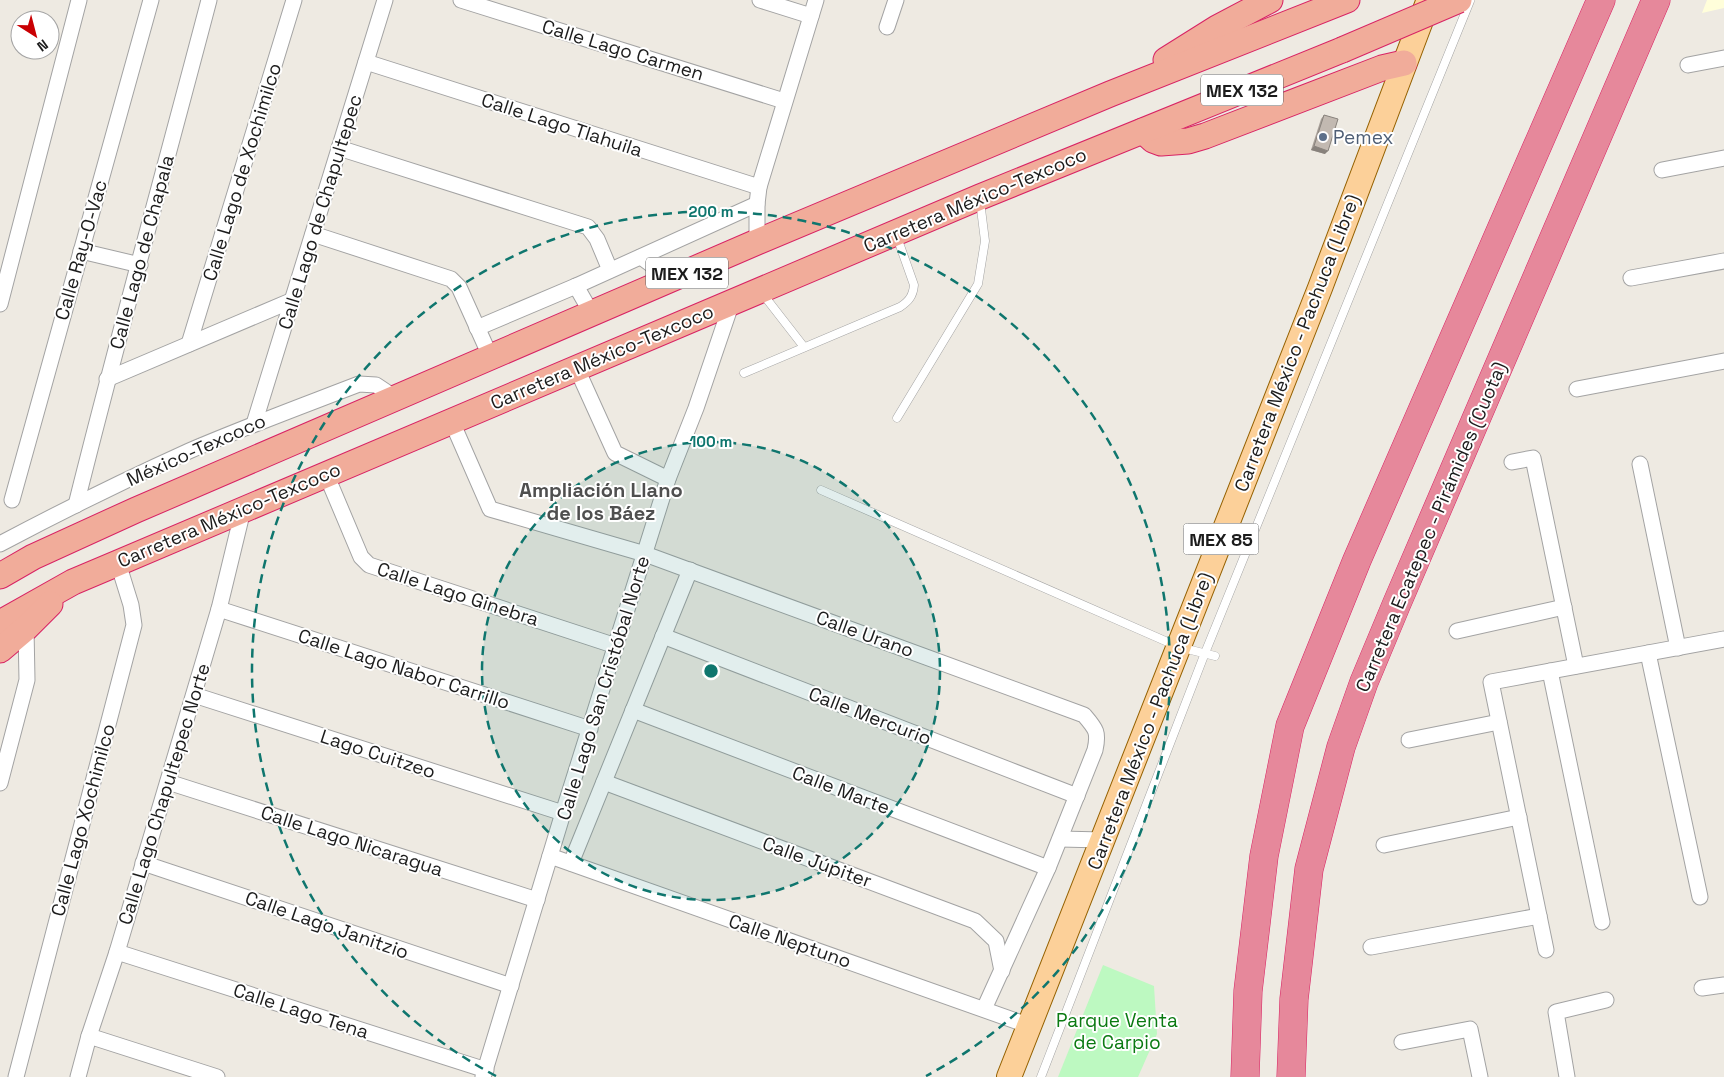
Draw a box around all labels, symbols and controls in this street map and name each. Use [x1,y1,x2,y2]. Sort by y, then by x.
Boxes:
north arrow [10,10,60,60]
street label: Calle Lago Carmen [539,13,707,87]
text: N [34,35,52,56]
street label: Calle Lago de Xochimilco [197,60,287,284]
road number: MEX 132 [1201,74,1283,106]
street label: Calle Lago Tlahuila [478,87,646,163]
street label: Calle Lago de Chapultepec [272,91,368,333]
place label: Pemex [1333,125,1394,150]
marker: Pemex [1317,131,1329,143]
street label: Carretera México-Texcoco [860,142,1090,258]
street label: Calle Lago de Chapala [104,152,180,352]
street label: Calle Ray-O-Vac [49,177,113,323]
street label: Carretera México - Pachuca (Libre) [1229,191,1365,495]
text: 200 m [689,202,733,221]
road number: MEX 132 [646,258,728,288]
street label: Carretera México-Texcoco [487,299,717,415]
street label: Carretera Ecatepec - Pirámides (Cuota) [1350,358,1512,696]
street label: México-Texcoco [122,408,270,492]
text: 100 m [690,432,732,451]
street label: Carretera México-Texcoco [114,457,344,573]
district label: Ampliación Llano de los Báez [519,477,683,526]
road number: MEX 85 [1184,524,1258,554]
street label: Calle Lago San Cristóbal Norte [551,553,655,823]
street label: Calle Lago Ginebra [374,556,542,632]
street label: Carretera México - Pachuca (Libre) [1082,569,1218,873]
street label: Calle Urano [813,605,917,663]
street label: Calle Lago Nabor Carrillo [295,623,513,715]
street label: Calle Lago Chapultepec Norte [112,660,216,928]
centre of rings [702,662,720,680]
street label: Calle Mercurio [805,681,935,751]
street label: Calle Lago Xochimilco [45,721,121,919]
street label: Lago Cuitzeo [317,724,439,784]
street label: Calle Marte [789,760,893,820]
street label: Calle Lago Nicaragua [258,800,446,882]
street label: Calle Júpiter [759,831,875,893]
street label: Calle Lago Janitzio [242,885,412,965]
street label: Calle Neptuno [725,908,855,974]
street label: Calle Lago Tena [230,977,372,1045]
park label: Parque Venta de Carpio [1056,1008,1178,1055]

